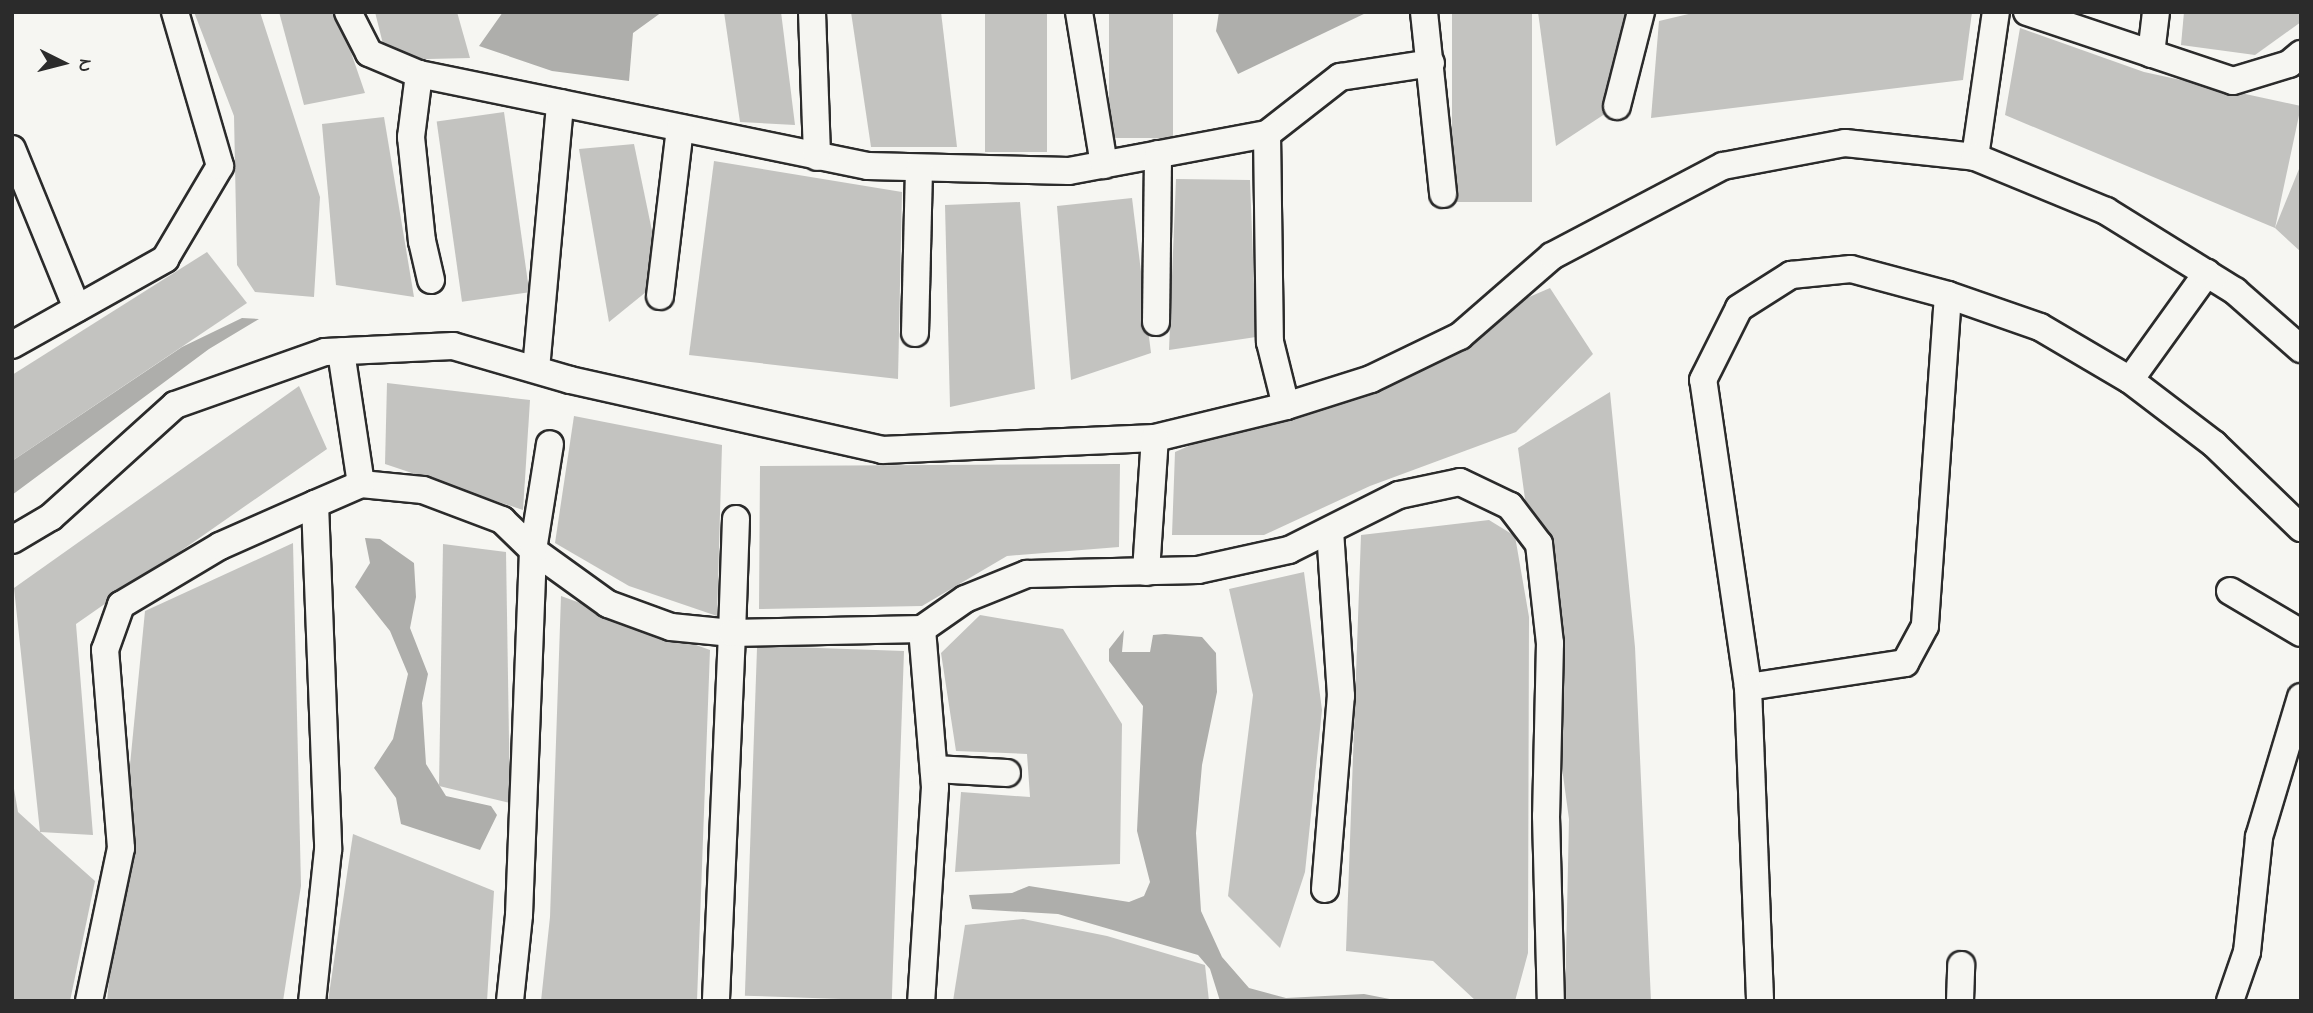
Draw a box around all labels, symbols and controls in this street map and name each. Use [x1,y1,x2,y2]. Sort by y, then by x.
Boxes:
north arrow [28,28,98,98]
text: N [70,57,98,73]

